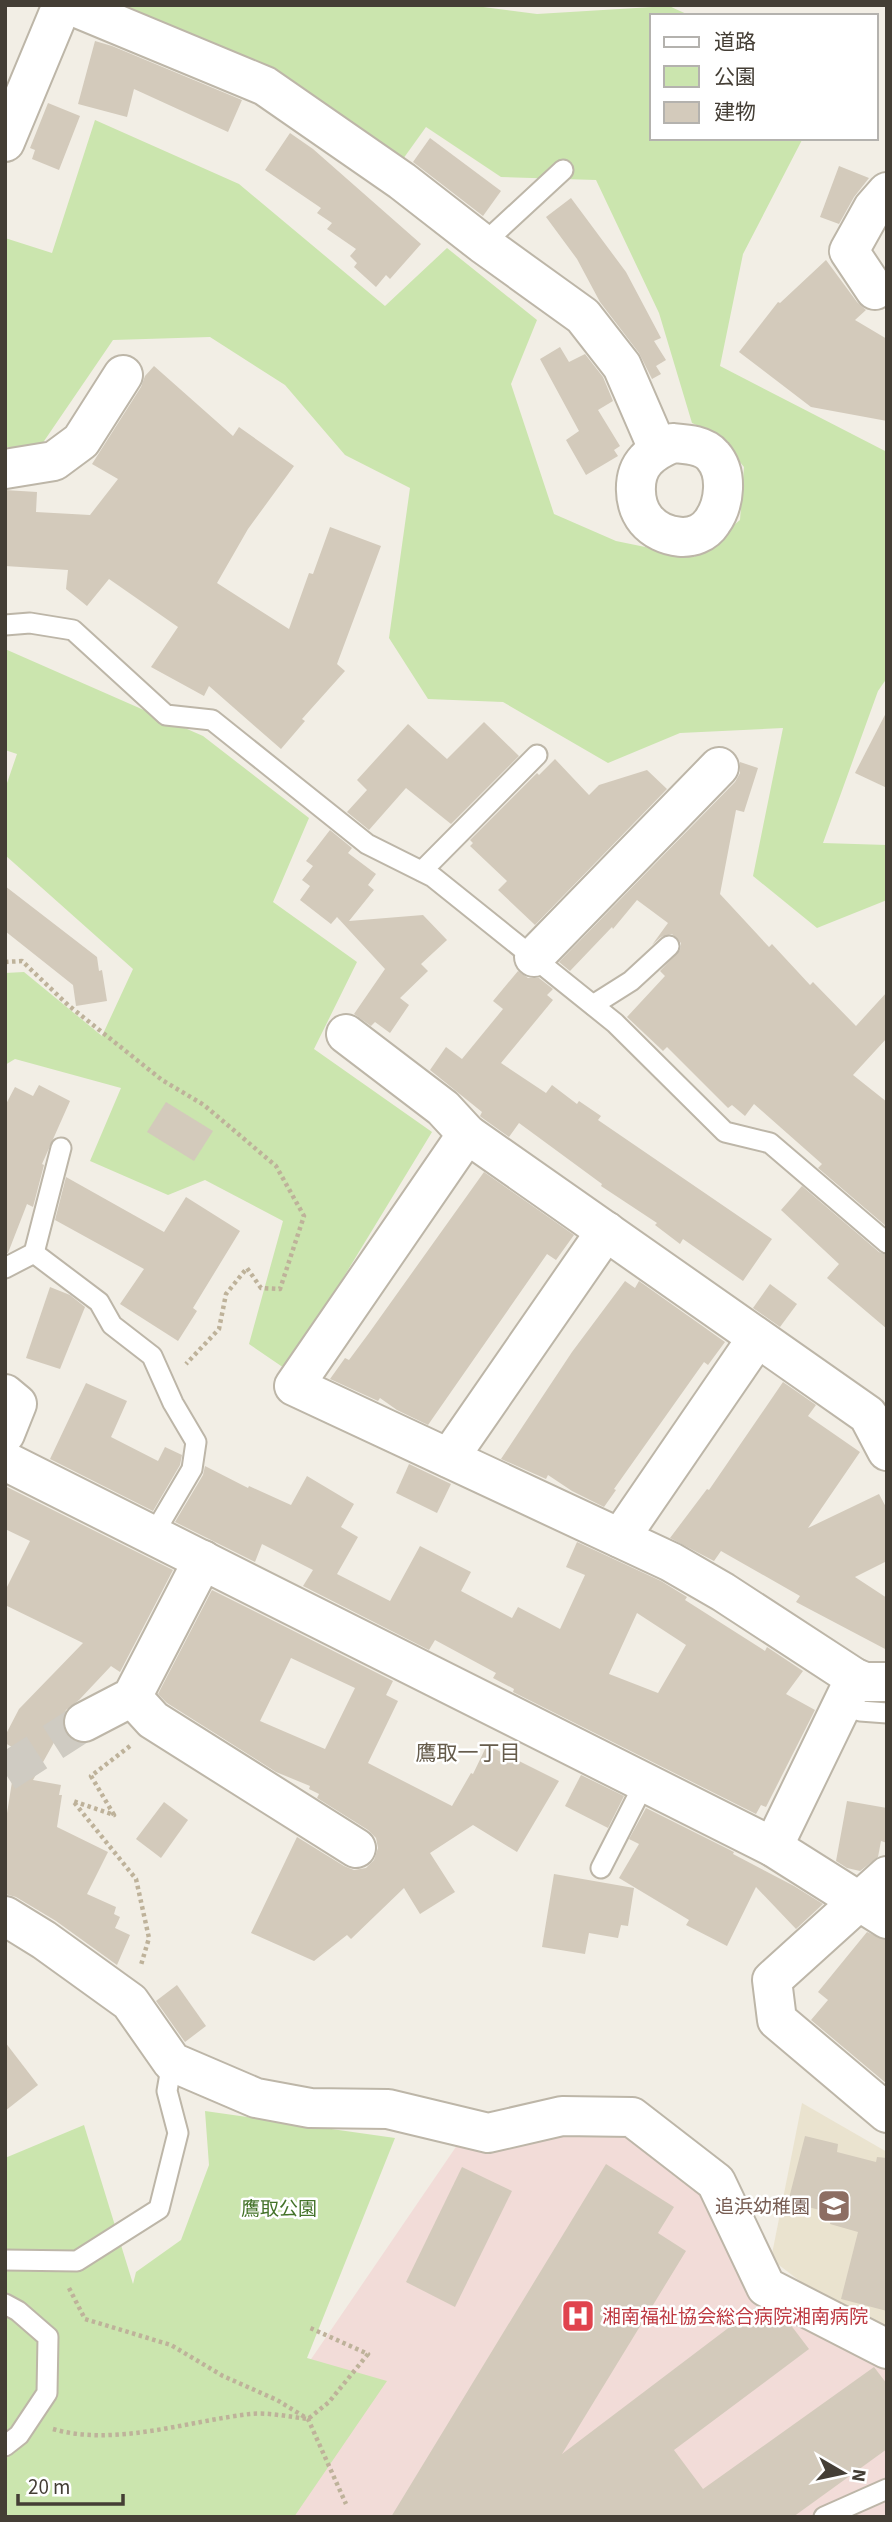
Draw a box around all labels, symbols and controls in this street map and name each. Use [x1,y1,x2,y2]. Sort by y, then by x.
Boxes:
legend [650,14,878,140]
text: 道路 [714,27,756,57]
text: 公園 [714,62,756,92]
text: 建物 [714,97,756,127]
district label: 鷹取一丁目 [416,1738,521,1768]
school or university icon: 追浜幼稚園 [815,2187,853,2225]
place label: 追浜幼稚園 [715,2194,810,2221]
park label: 鷹取公園 [241,2196,317,2223]
hospital icon: 湘南福祉協会総合病院湘南病院 [559,2297,597,2335]
place label: 湘南福祉協会総合病院湘南病院 [602,2304,868,2331]
north arrow [808,2438,878,2508]
scale bar [18,2462,122,2506]
text: N [844,2467,873,2484]
text: 20 m [28,2472,70,2502]

